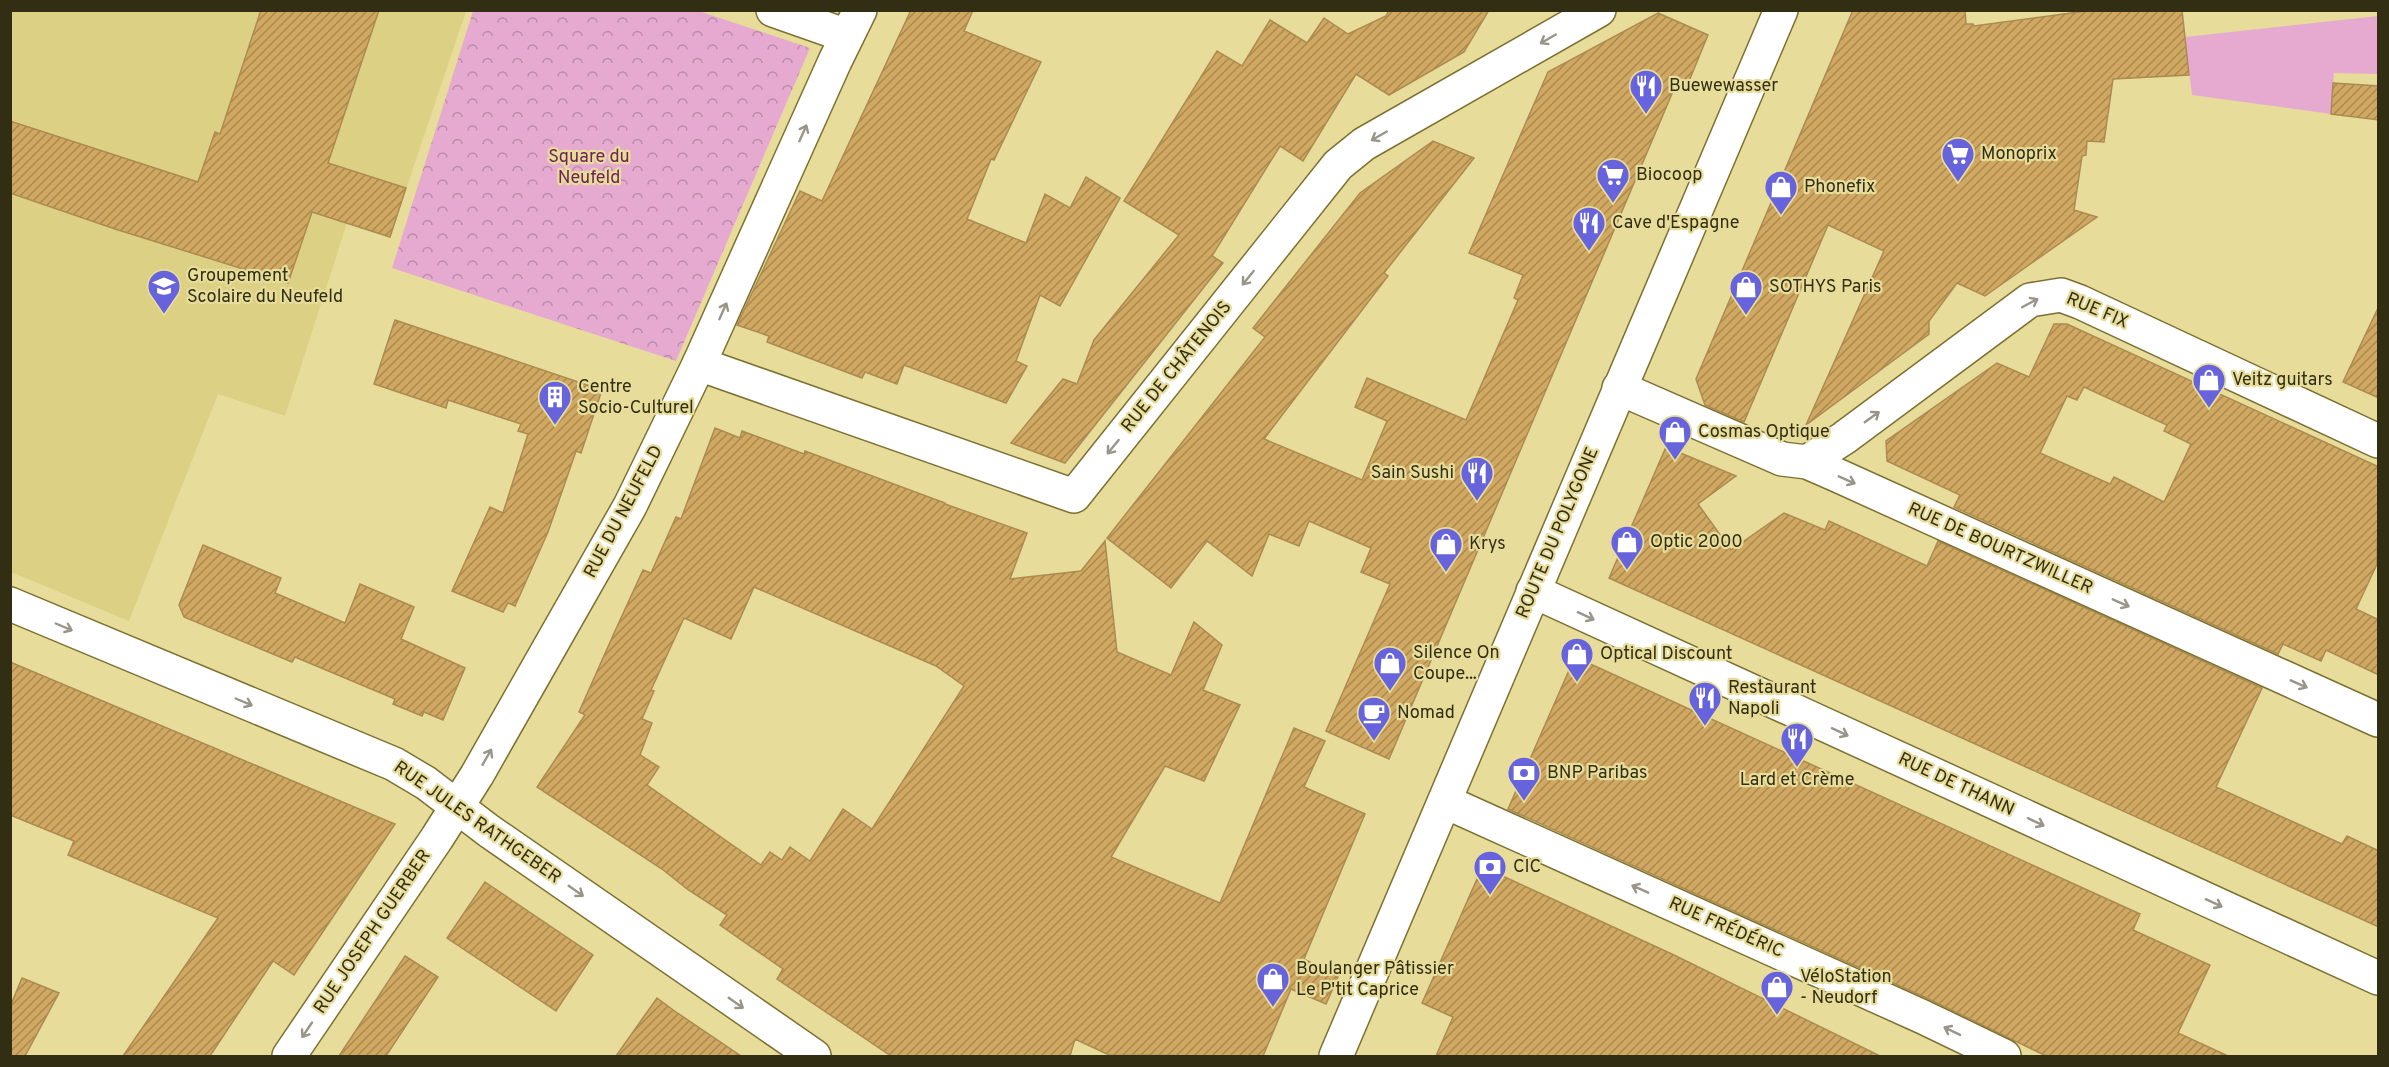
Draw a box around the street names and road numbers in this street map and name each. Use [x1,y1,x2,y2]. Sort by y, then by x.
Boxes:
street label: RUE FIX [2062,288,2132,334]
street label: RUE DE CHÂTENOIS [1115,295,1237,438]
street label: RUE DU NEUFELD [579,442,669,582]
street label: ROUTE DU POLYGONE [1511,444,1605,622]
street label: RUE DE BOURTZWILLER [1904,498,2096,600]
street label: RUE DE THANN [1894,748,2018,822]
street label: RUE JULES RATHGEBER [389,756,565,890]
street label: RUE JOSEPH GUERBER [309,845,437,1019]
street label: RUE FRÉDÉRIC [1665,891,1788,964]

